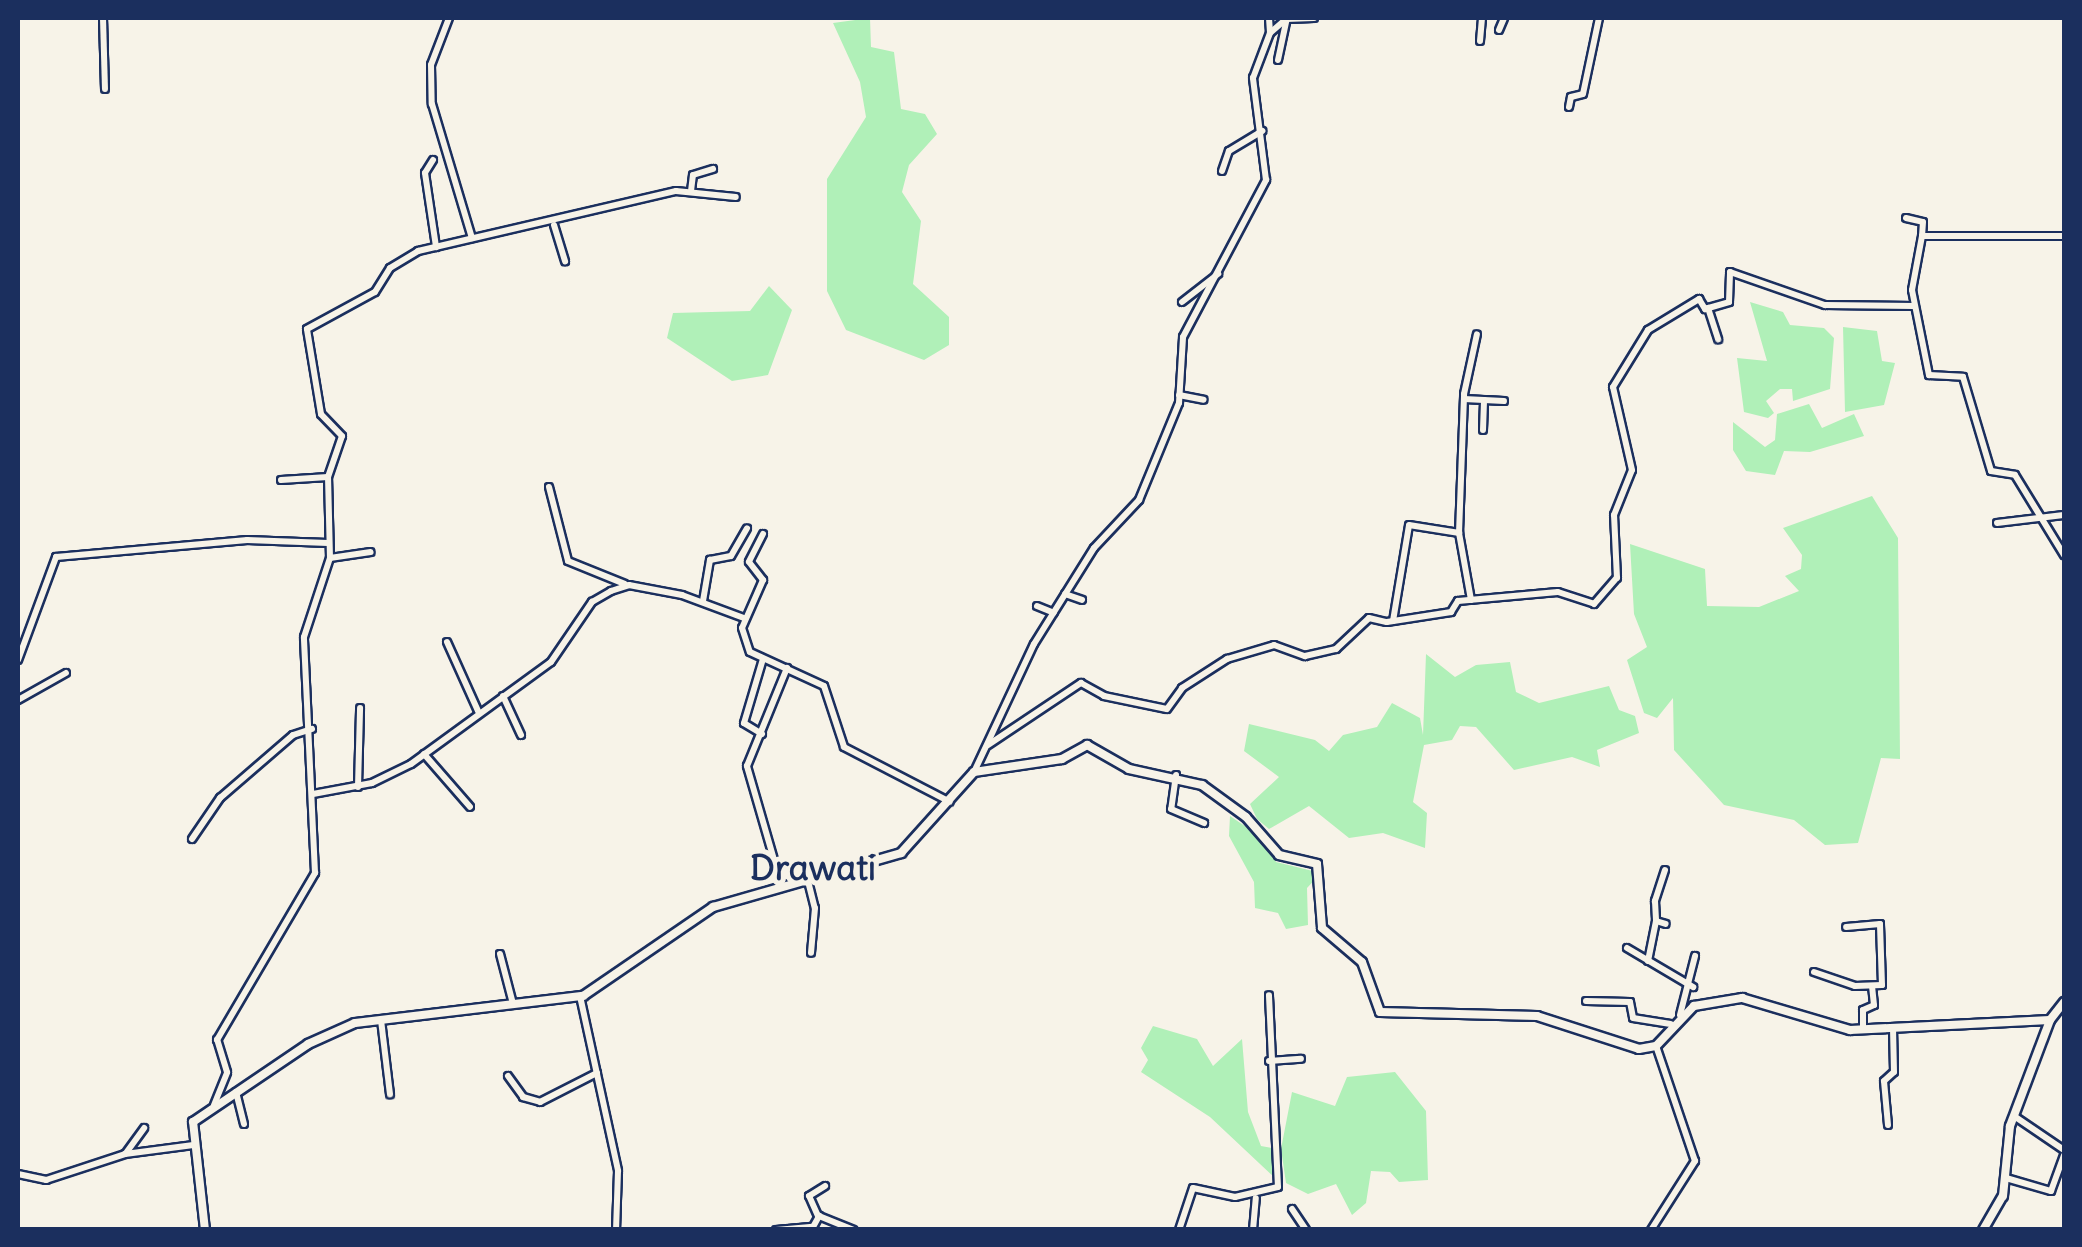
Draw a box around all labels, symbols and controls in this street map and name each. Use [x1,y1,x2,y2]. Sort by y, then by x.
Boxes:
district label: Drawati [750,846,876,888]

